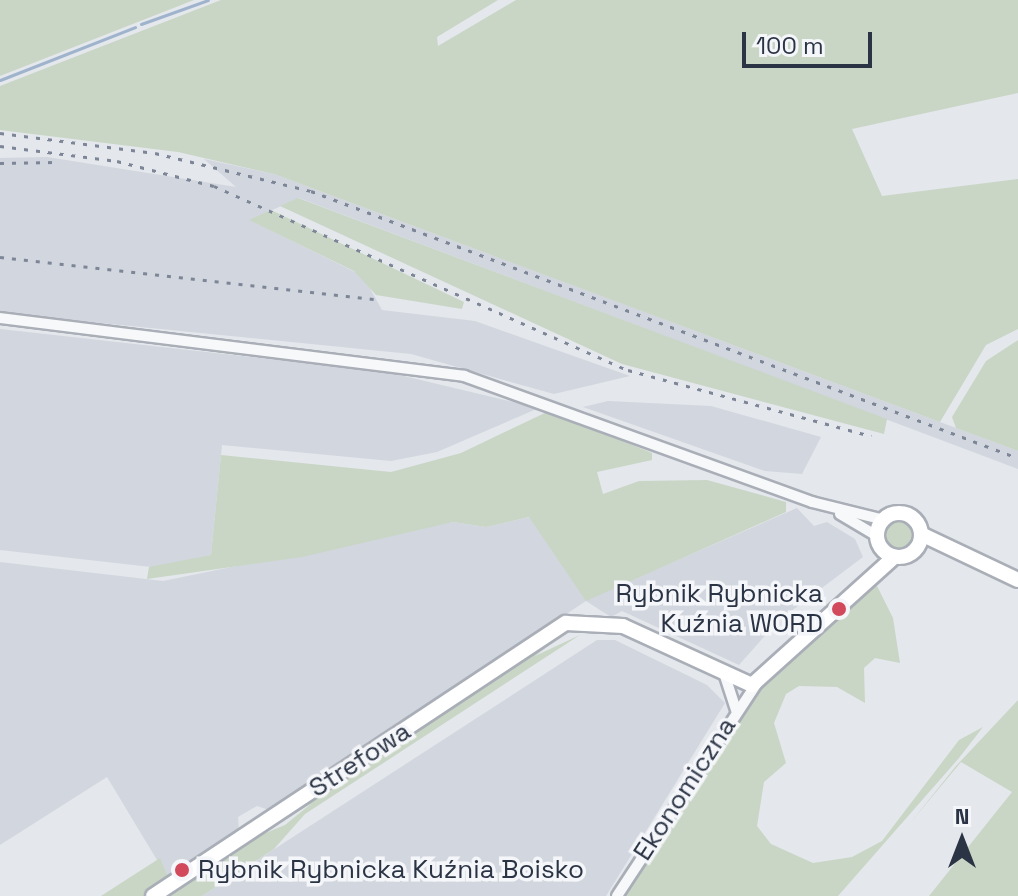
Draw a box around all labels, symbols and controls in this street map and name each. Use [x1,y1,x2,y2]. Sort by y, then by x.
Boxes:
scale bar [746,16,876,66]
text: 100 m [756,30,824,61]
place label: Rybnik Rybnicka Kuźnia WORD [615,578,823,640]
marker: Rybnik Rybnicka Kuźnia WORD [830,600,848,618]
street label: Ekonomiczna [627,712,743,866]
street label: Strefowa [304,716,416,804]
north arrow [922,800,1002,880]
text: N [955,802,969,830]
place label: Rybnik Rybnicka Kuźnia Boisko [198,854,584,886]
marker: Rybnik Rybnicka Kuźnia Boisko [173,861,191,879]

